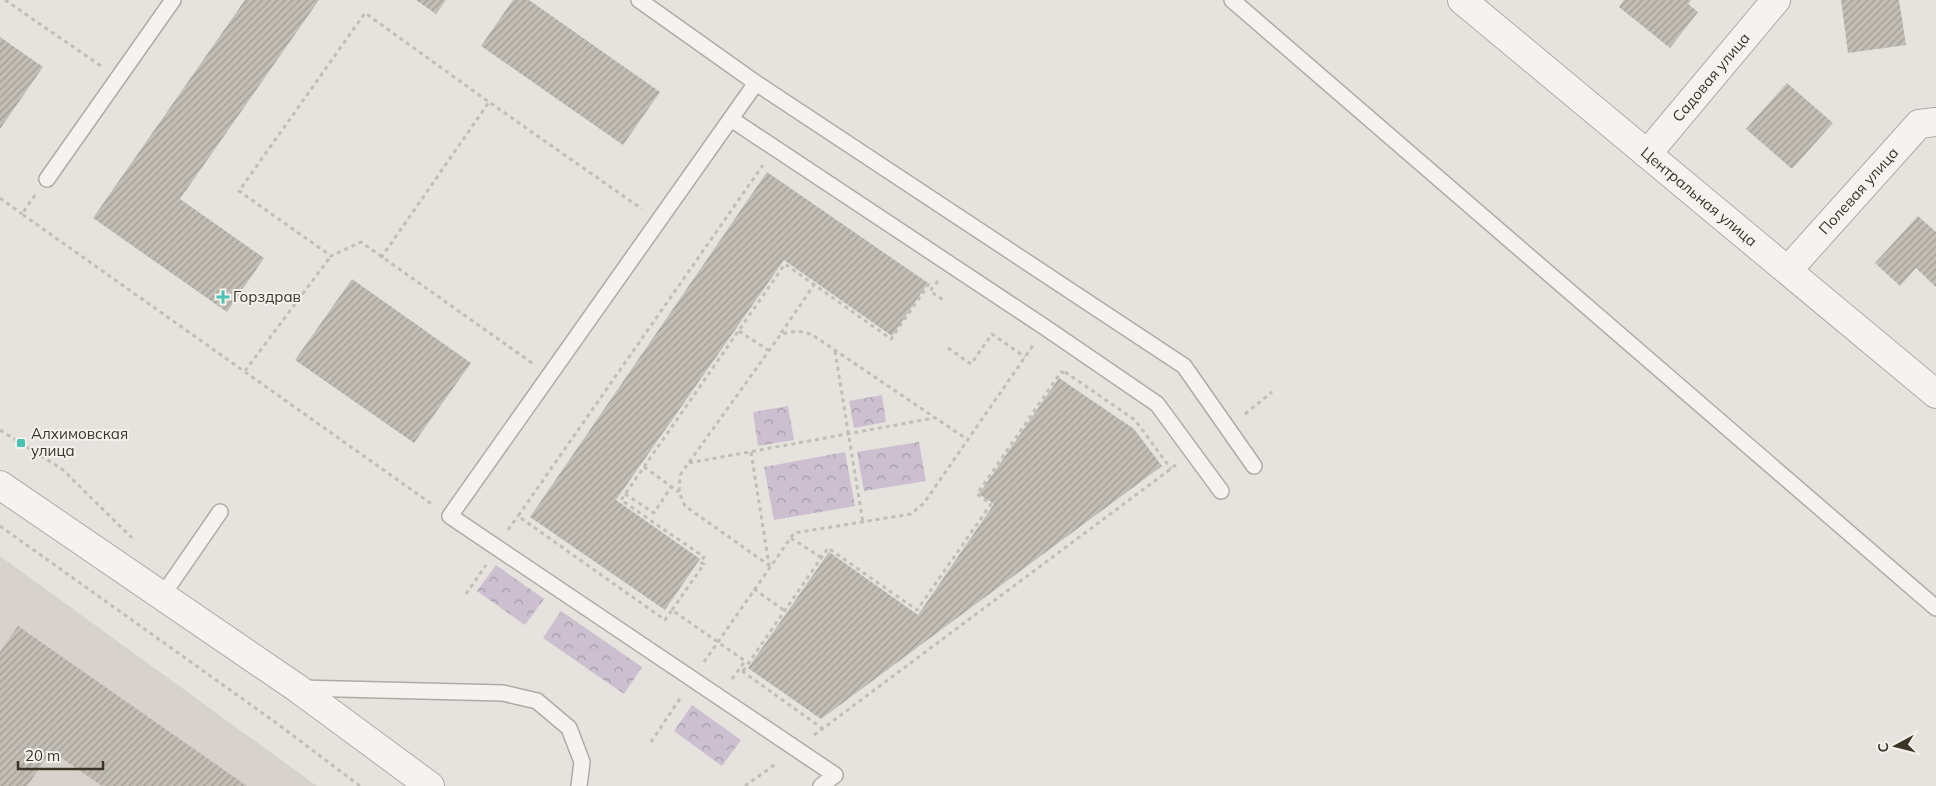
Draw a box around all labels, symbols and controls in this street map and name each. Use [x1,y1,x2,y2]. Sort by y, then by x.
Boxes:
street label: Садовая улица [1668,29,1754,126]
street label: Центральная улица [1637,143,1761,250]
street label: Полевая улица [1814,143,1902,238]
place label: Горздрав [233,287,301,306]
marker: Горздрав [217,291,229,303]
place label: Алхимовская улица [31,424,128,460]
marker: Алхимовская улица [15,437,27,449]
north arrow [1871,721,1921,771]
scale bar [18,738,102,770]
text: С [1874,742,1893,753]
text: 20 m [25,746,60,765]

